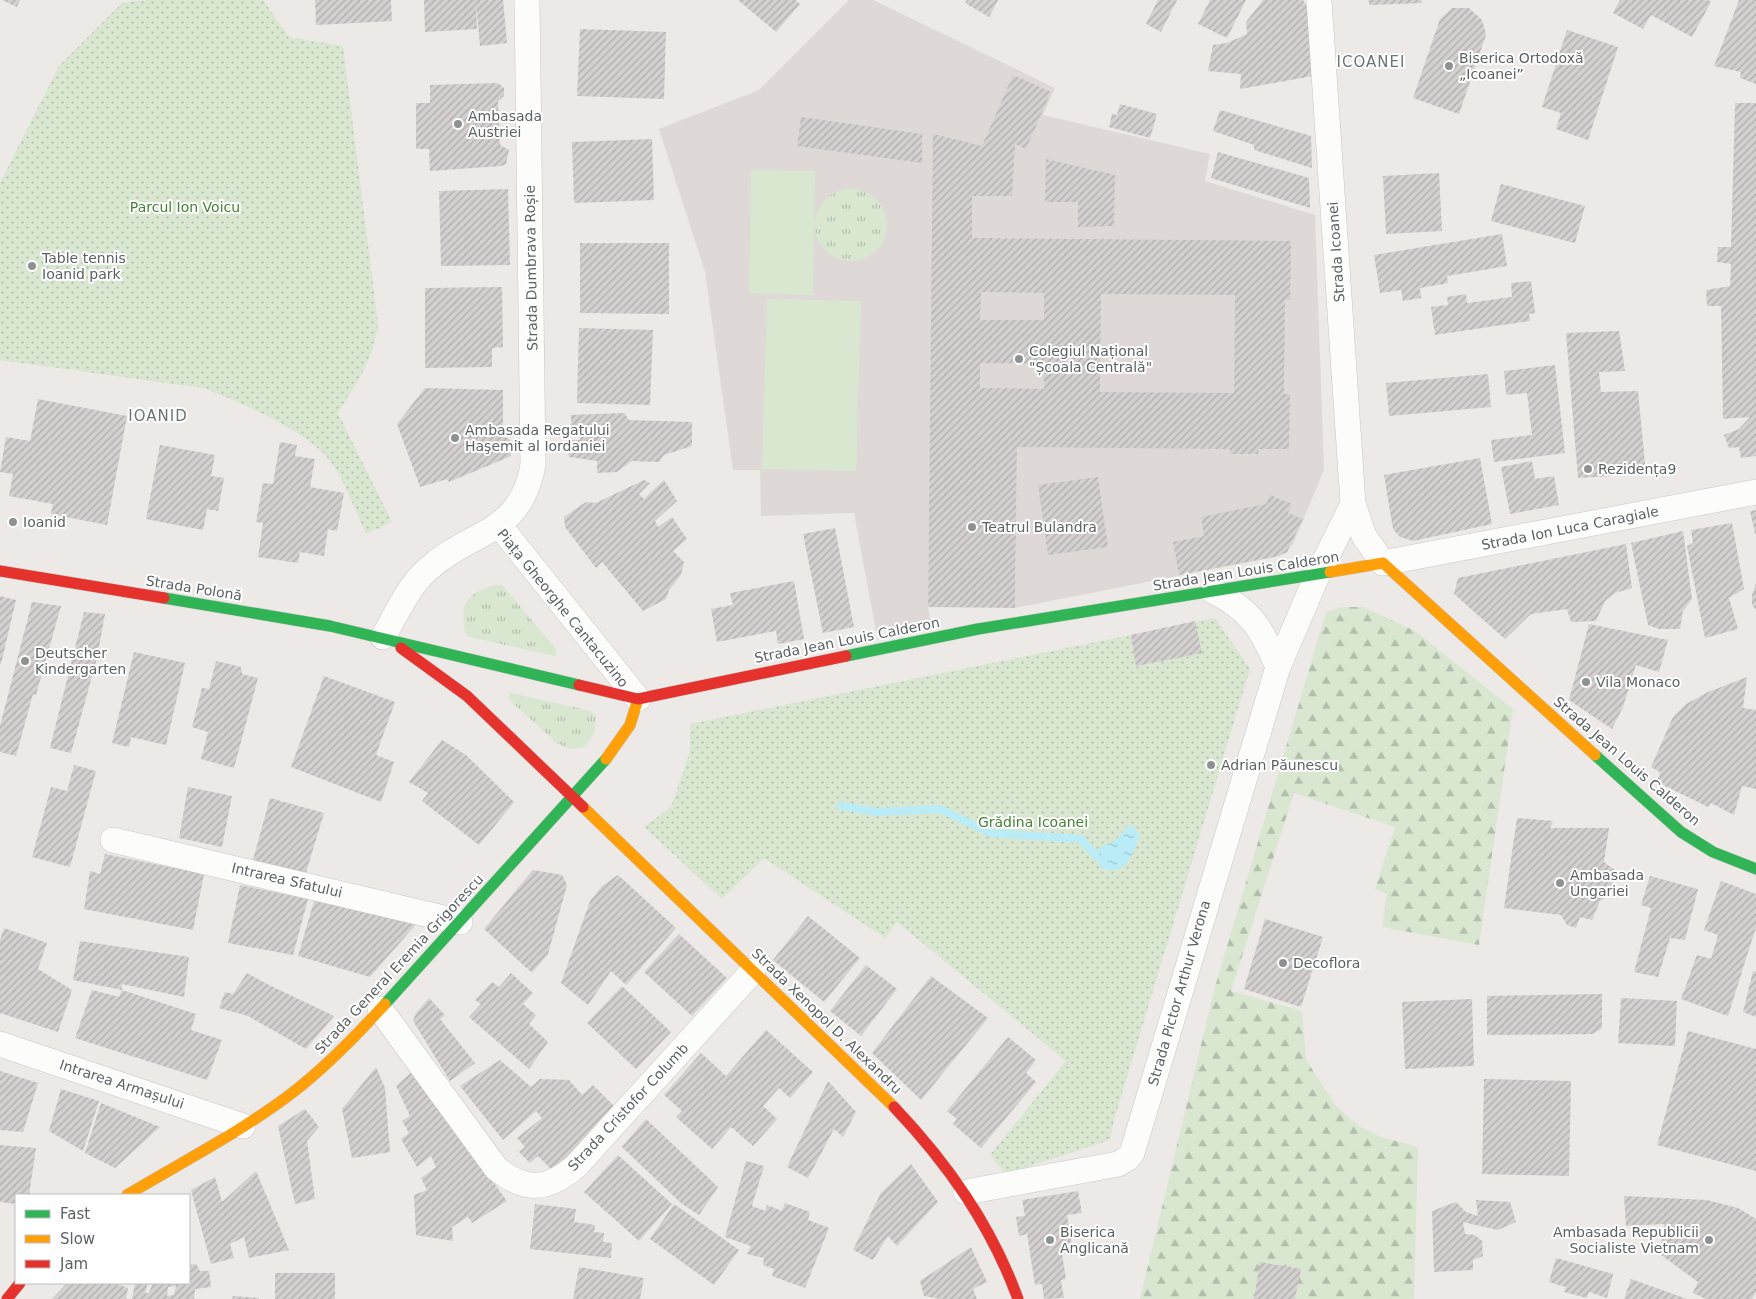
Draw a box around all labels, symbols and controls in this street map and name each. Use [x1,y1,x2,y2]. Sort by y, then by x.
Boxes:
place label: Biserica Ortodoxă „Icoanei” [1459,50,1584,82]
district label: ICOANEI [1337,53,1405,71]
marker: Biserica Ortodoxă „Icoanei” [1443,60,1455,72]
place label: Ambasada Austriei [468,108,542,140]
marker: Ambasada Austriei [452,118,464,130]
street label: Strada Dumbrava Roșie [522,185,541,351]
park label: Parcul Ion Voicu [130,199,240,215]
street label: Strada Icoanei [1324,201,1348,303]
place label: Table tennis Ioanid park [41,250,126,282]
marker: Table tennis Ioanid park [26,260,38,272]
place label: Colegiul Național "Școala Centrală" [1029,343,1152,376]
marker: Colegiul Național "Școala Centrală" [1013,353,1025,365]
district label: IOANID [128,407,188,425]
place label: Ambasada Regatului Haşemit al Iordaniei [465,422,610,454]
marker: Ambasada Regatului Haşemit al Iordaniei [449,432,461,444]
place label: Rezidența9 [1598,461,1676,478]
marker: Rezidența9 [1582,463,1594,475]
street label: Strada Ion Luca Caragiale [1480,503,1660,553]
place label: Ioanid [23,514,66,530]
marker: Ioanid [7,516,19,528]
place label: Teatrul Bulandra [981,519,1097,535]
marker: Teatrul Bulandra [966,521,978,533]
street label: Piața Gheorghe Cantacuzino [493,526,632,691]
street label: Strada Jean Louis Calderon [1152,548,1340,594]
street label: Strada Polonă [145,573,243,603]
street label: Strada Jean Louis Calderon [753,614,941,666]
place label: Deutscher Kindergarten [35,645,126,677]
marker: Deutscher Kindergarten [19,655,31,667]
place label: Vila Monaco [1596,674,1680,690]
marker: Vila Monaco [1580,676,1592,688]
street label: Strada Jean Louis Calderon [1551,693,1703,829]
place label: Adrian Păunescu [1221,757,1338,773]
marker: Adrian Păunescu [1205,759,1217,771]
park label: Grădina Icoanei [978,814,1088,830]
street label: Intrarea Sfatului [230,859,344,901]
place label: Ambasada Ungariei [1570,867,1644,899]
street label: Strada General Eremia Grigorescu [311,871,487,1057]
marker: Ambasada Ungariei [1554,877,1566,889]
street label: Strada Pictor Arthur Verona [1145,899,1213,1087]
street label: Strada Xenopol D. Alexandru [749,945,905,1097]
place label: Decoflora [1293,955,1360,971]
marker: Decoflora [1277,957,1289,969]
street label: Strada Cristofor Columb [565,1040,691,1174]
street label: Intrarea Armașului [57,1056,186,1113]
legend [15,1194,190,1284]
text: Fast [60,1205,90,1223]
place label: Biserica Anglicană [1060,1224,1129,1256]
place label: Ambasada Republicii Socialiste Vietnam [1553,1224,1699,1256]
text: Slow [60,1230,95,1248]
marker: Biserica Anglicană [1044,1234,1056,1246]
marker: Ambasada Republicii Socialiste Vietnam [1703,1234,1715,1246]
text: Jam [59,1255,88,1273]

